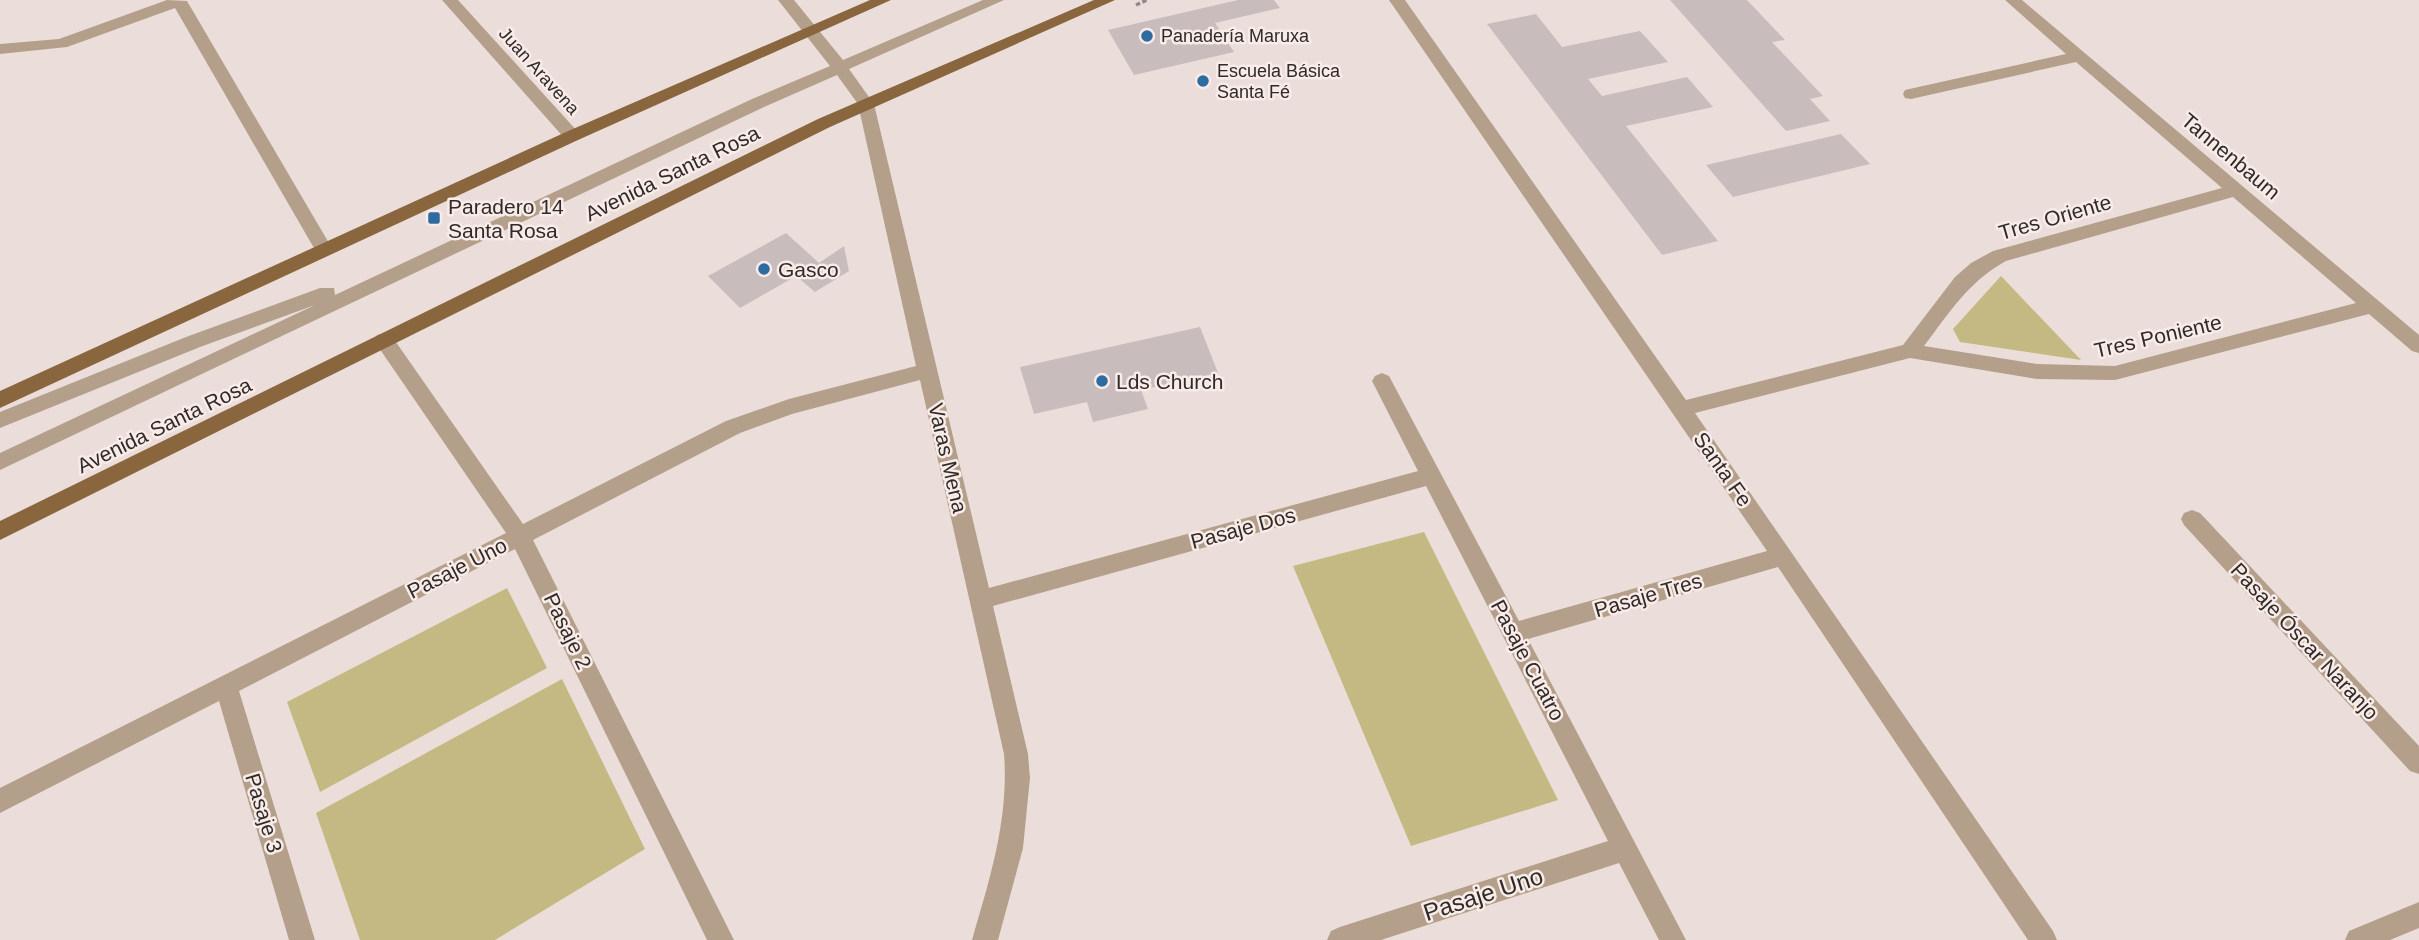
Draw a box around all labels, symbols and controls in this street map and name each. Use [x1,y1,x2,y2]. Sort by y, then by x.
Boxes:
street label: Juan Aravena [495,23,584,119]
place label: Panadería Maruxa [1161,26,1310,46]
marker: Panadería Maruxa [1139,28,1155,44]
place label: Escuela Básica Santa Fé [1217,61,1341,102]
marker: Escuela Básica Santa Fé [1195,73,1211,89]
street label: Tannenbaum [2177,108,2285,204]
street label: Avenida Santa Rosa [581,121,763,225]
street label: Tres Oriente [1996,190,2114,244]
place label: Paradero 14 Santa Rosa [448,195,564,242]
marker: Paradero 14 Santa Rosa [426,210,442,226]
place label: Gasco [778,258,839,281]
marker: Gasco [756,261,772,277]
street label: Tres Poniente [2092,310,2224,362]
place label: Lds Church [1116,370,1223,393]
street label: Avenida Santa Rosa [73,373,255,477]
marker: Lds Church [1094,373,1110,389]
street label: Varas Mena [924,401,972,515]
street label: Santa Fe [1689,427,1757,511]
street label: Pasaje Dos [1188,503,1298,553]
street label: Pasaje Uno [403,533,511,603]
street label: Pasaje Óscar Naranjo [2227,558,2383,724]
street label: Pasaje Tres [1592,569,1704,621]
street label: Pasaje 2 [540,589,596,673]
street label: Pasaje Cuatro [1487,596,1569,724]
street label: Pasaje 3 [241,771,287,855]
street label: Pasaje Uno [1420,862,1546,926]

